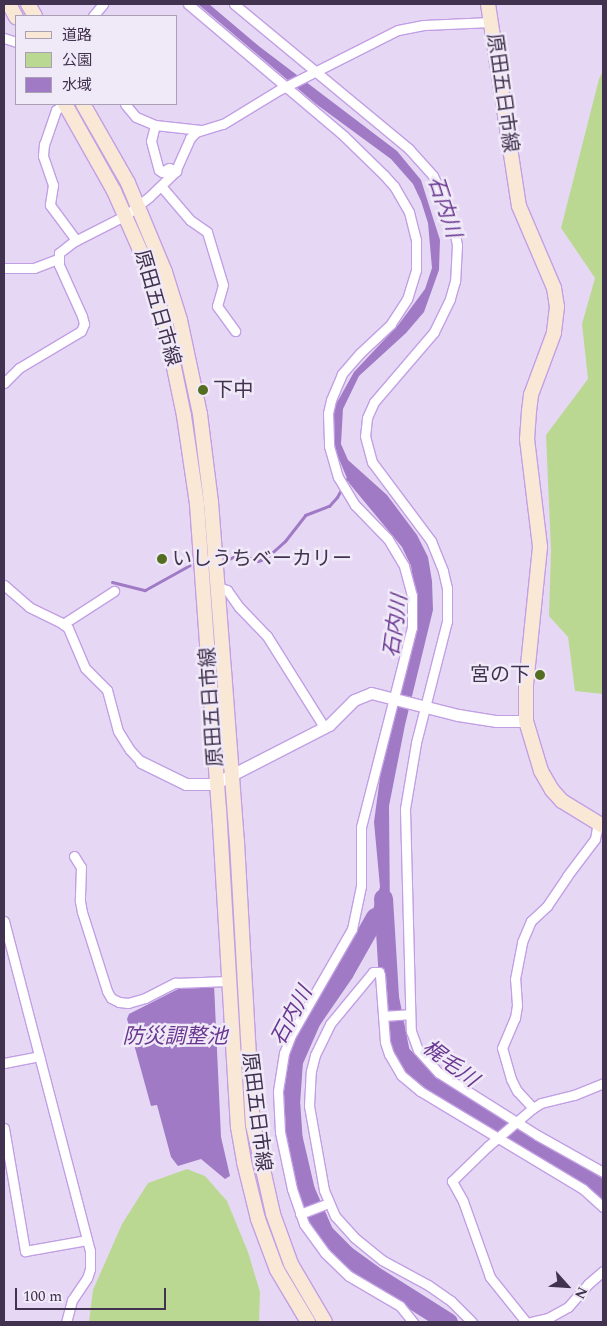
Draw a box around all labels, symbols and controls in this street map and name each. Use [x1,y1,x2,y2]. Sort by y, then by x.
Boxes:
legend [15,15,178,105]
text: 道路 [62,24,92,47]
street label: 原田五日市線 [482,32,522,154]
text: 公園 [62,49,92,72]
text: 水域 [62,74,92,97]
water label: 石内川 [422,173,466,241]
street label: 原田五日市線 [129,247,185,369]
place label: 下中 [213,378,253,402]
marker: 下中 [197,384,209,396]
place label: いしうちベーカリー [172,547,352,571]
marker: いしうちベーカリー [156,553,168,565]
water label: 石内川 [379,593,413,659]
street label: 原田五日市線 [196,646,228,768]
place label: 宮の下 [470,663,530,687]
marker: 宮の下 [534,669,546,681]
water label: 石内川 [266,982,318,1050]
water label: 防災調整池 [123,1024,227,1050]
water label: 梶毛川 [417,1035,483,1093]
street label: 原田五日市線 [237,1051,275,1173]
north arrow [542,1261,592,1311]
scale bar [18,1278,169,1310]
text: N [569,1283,593,1303]
text: 100 m [23,1285,62,1308]

